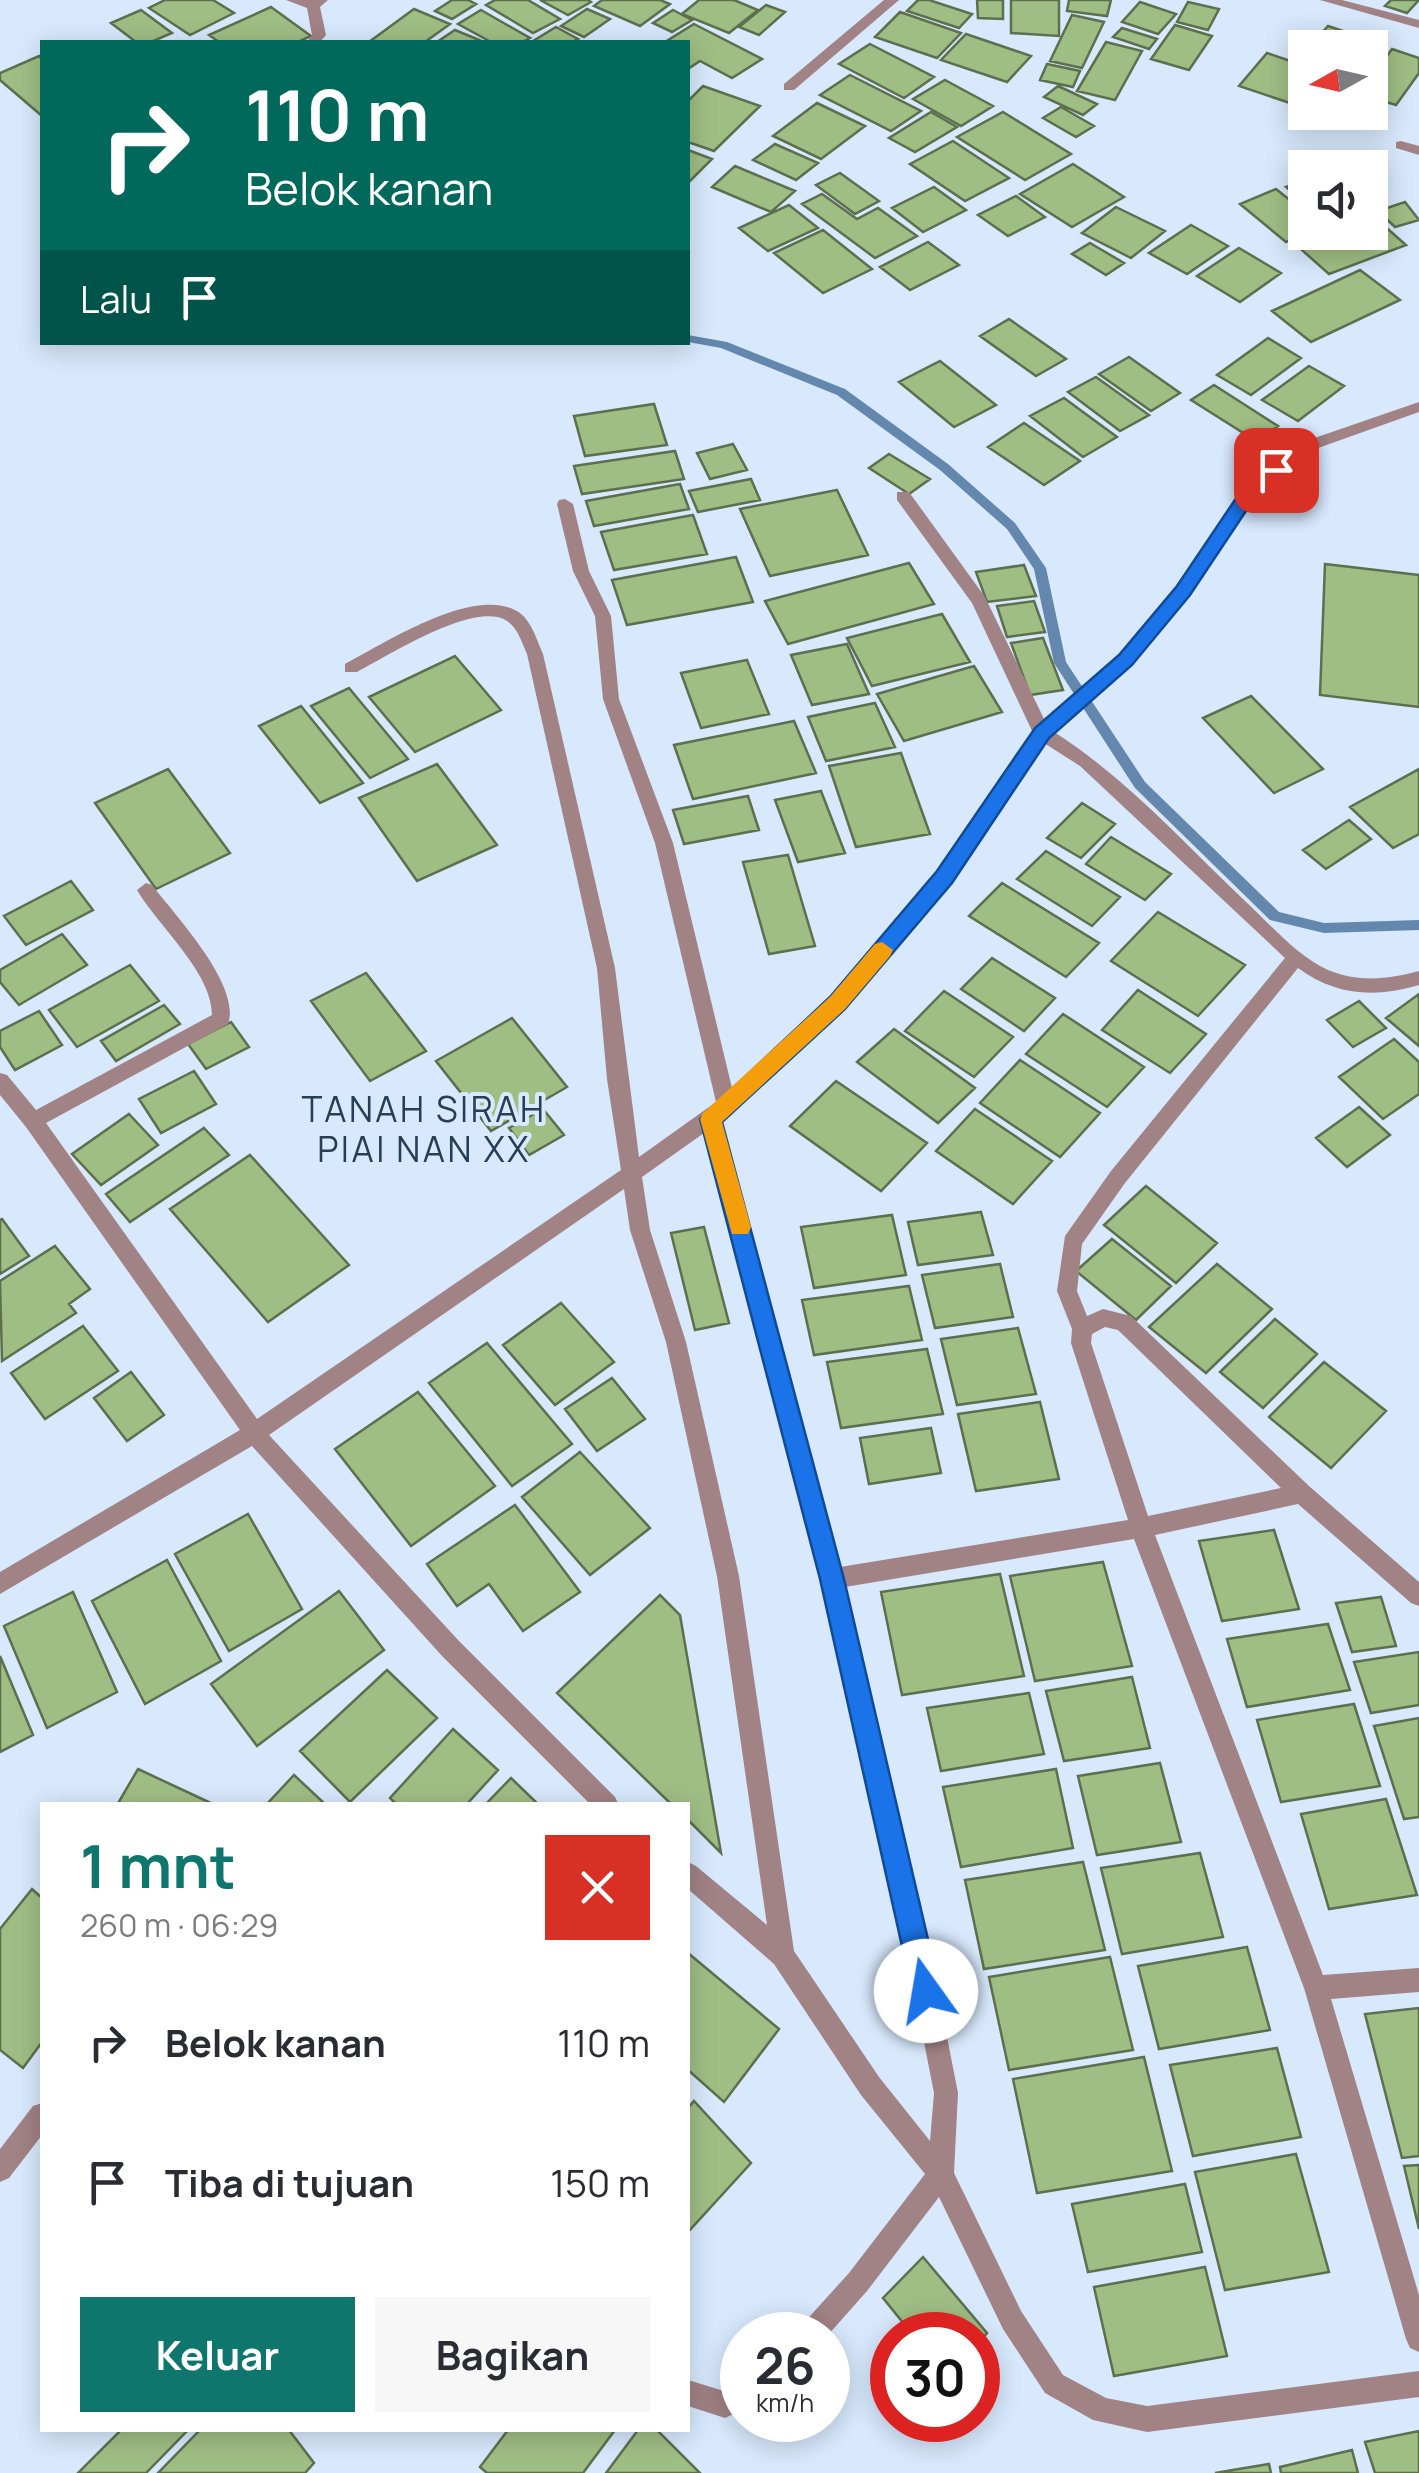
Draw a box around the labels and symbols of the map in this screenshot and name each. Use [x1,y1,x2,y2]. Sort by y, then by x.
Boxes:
north arrow [1288,30,1388,130]
pin [1234,428,1319,513]
district label: TANAH SIRAH PIAI NAN XX [302,1085,546,1173]
position arrow [874,1939,978,2043]
speed limit sign: 30 [870,2312,1000,2442]

